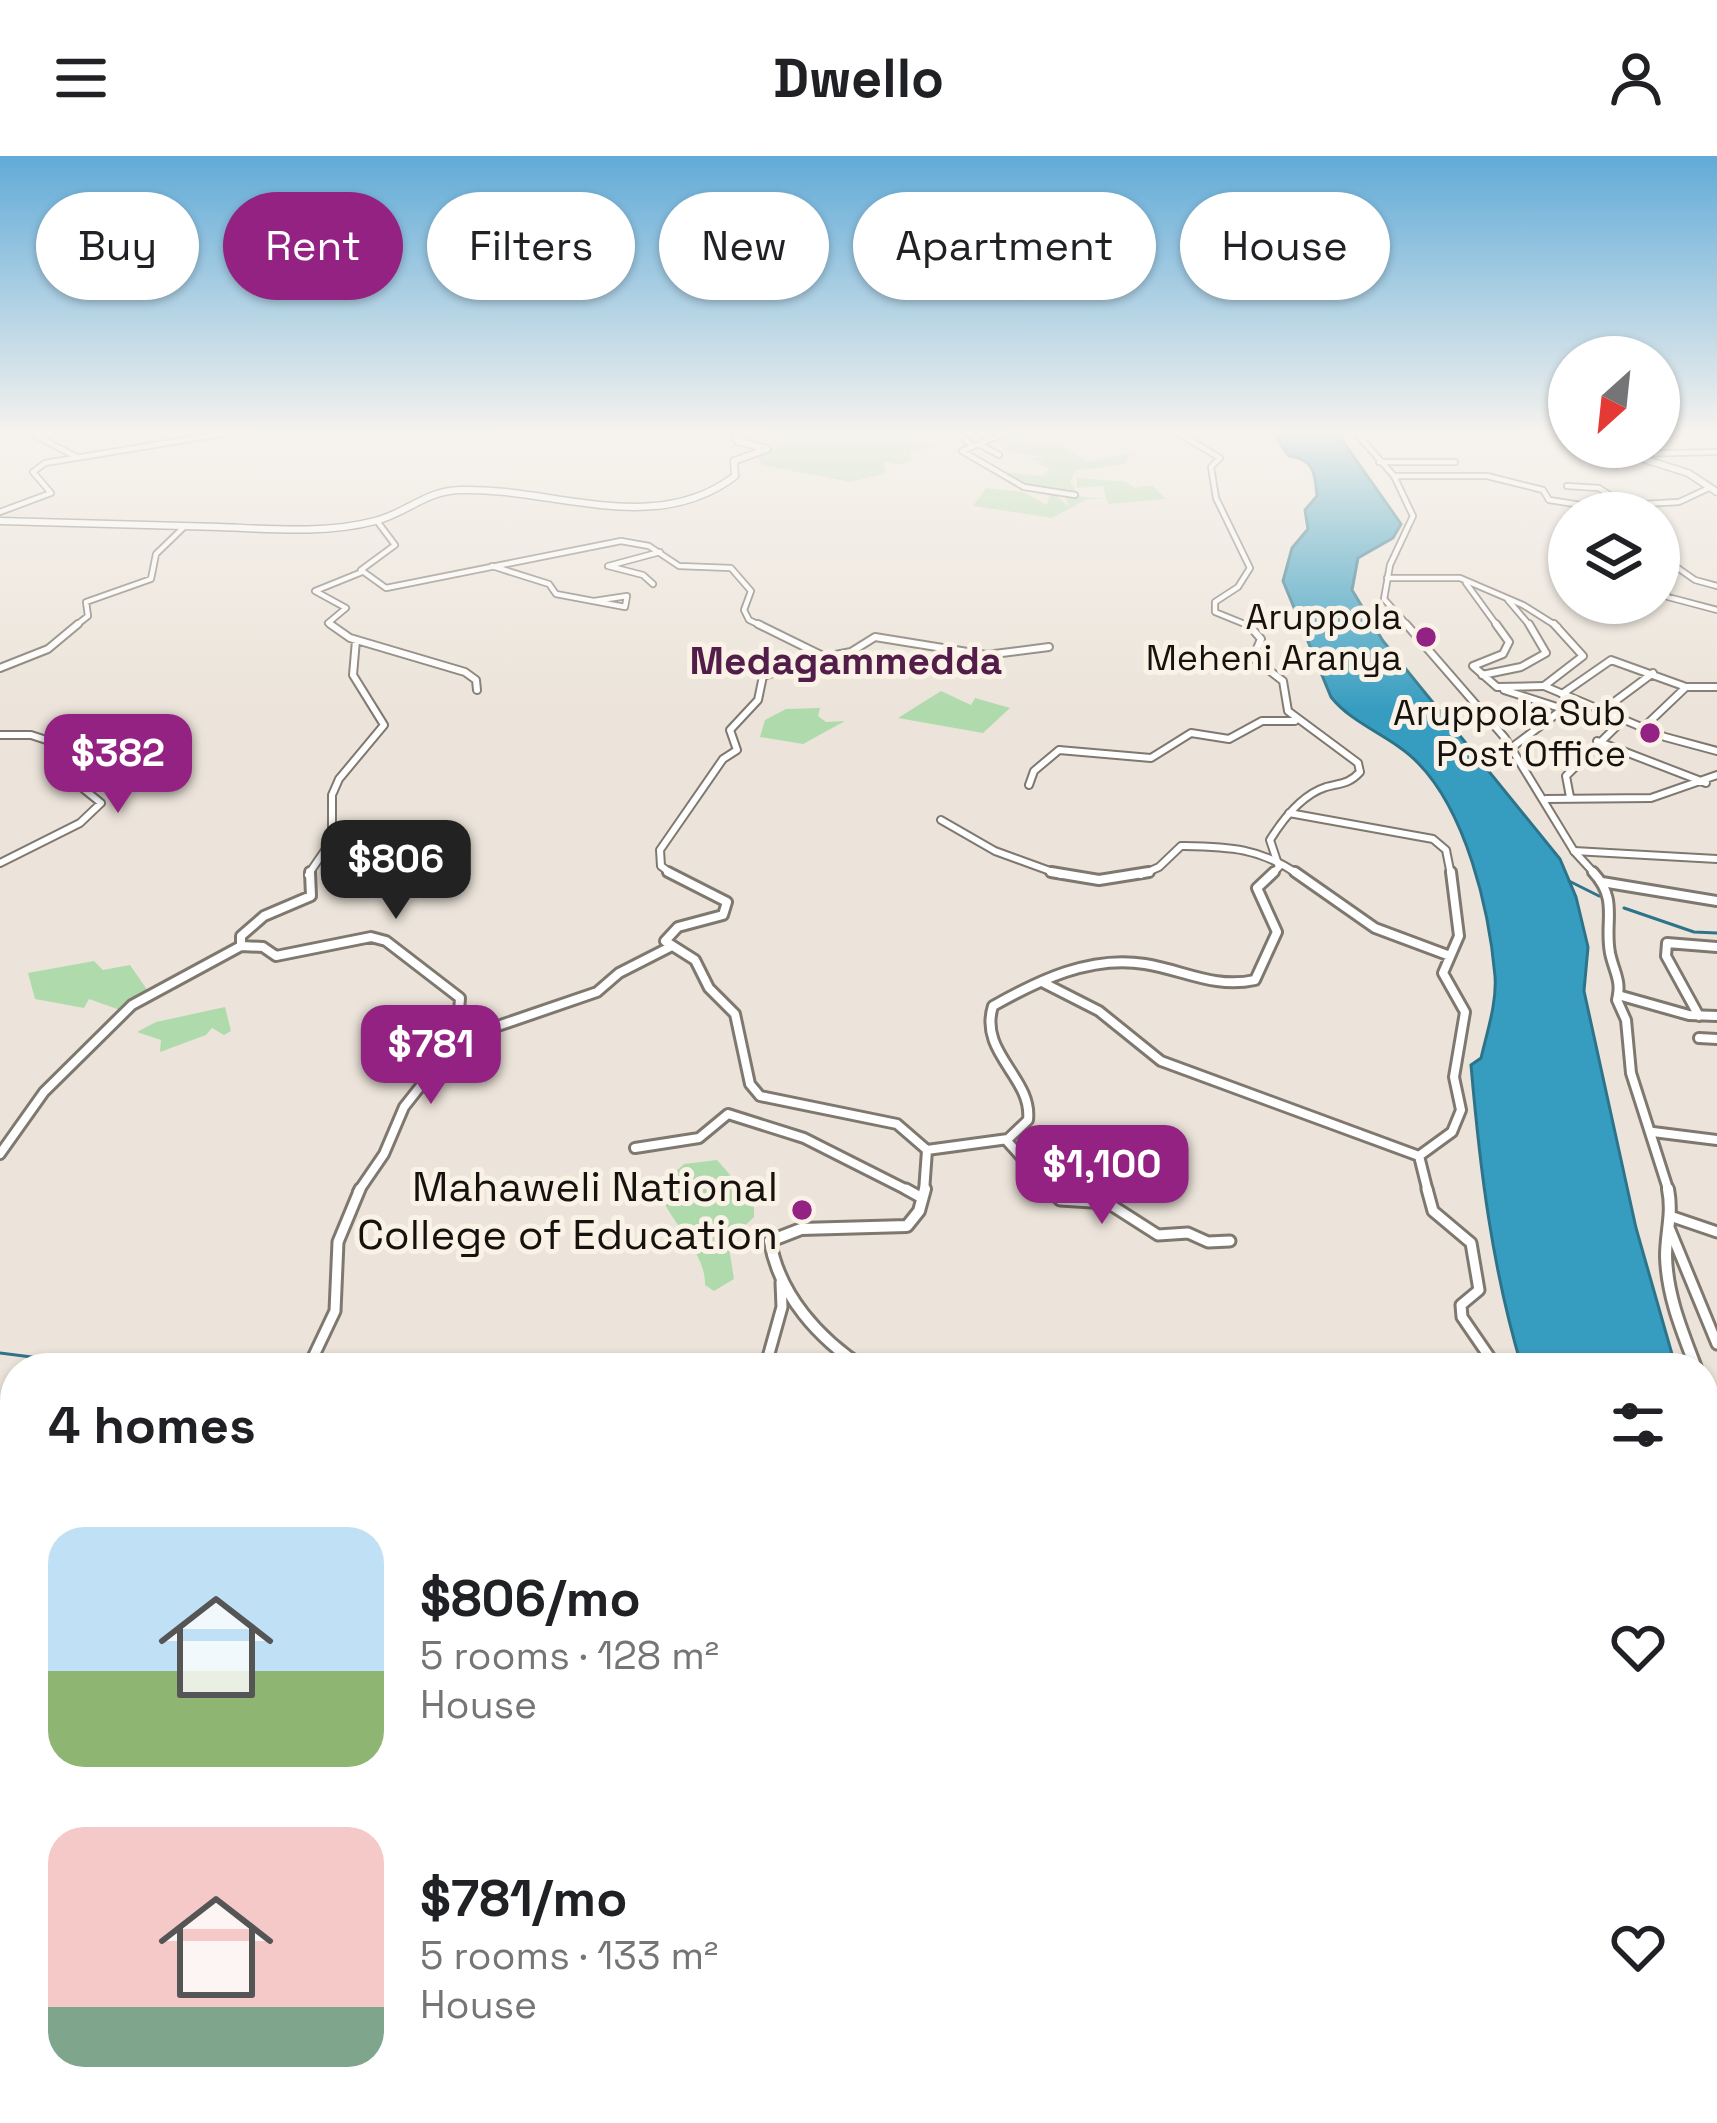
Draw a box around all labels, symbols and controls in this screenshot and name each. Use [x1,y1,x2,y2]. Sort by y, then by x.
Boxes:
text: Dwello [773,44,944,113]
icon: menu [48,45,114,111]
icon: person [1603,45,1669,111]
chip: Buy [36,192,199,300]
chip: Rent [223,192,403,300]
chip: Filters [427,192,635,300]
chip: New [659,192,829,300]
chip: Apartment [853,192,1156,300]
chip: House [1180,192,1390,300]
north arrow [1548,336,1680,468]
map controls [1548,336,1680,624]
button: layers [1548,492,1680,624]
place label: Aruppola Meheni Aranya [1146,594,1402,681]
marker: Aruppola Meheni Aranya [1413,624,1439,650]
district label: Medagammedda [690,636,1002,685]
place label: Aruppola Sub Post Office [1393,690,1626,777]
pin: $382 [47,714,189,816]
marker: Aruppola Sub Post Office [1637,720,1663,746]
text: $382 [71,728,165,777]
pin: $806 [325,820,467,922]
text: $806 [348,834,444,883]
pin: $781 [360,1005,502,1107]
text: $781 [388,1019,474,1068]
pin: $1,100 [1004,1125,1200,1227]
text: $1,100 [1043,1139,1161,1188]
place label: Mahaweli National College of Education [357,1160,778,1261]
marker: Mahaweli National College of Education [789,1197,815,1223]
icon: filters [1605,1392,1671,1458]
text: 4 homes [48,1393,256,1458]
text: $806/mo [420,1566,641,1631]
icon: home [144,1575,288,1719]
icon: heart [1605,1614,1671,1680]
text: 5 rooms · 128 m² [420,1631,719,1680]
text: House [420,1680,537,1729]
text: $781/mo [420,1866,627,1931]
icon: home [144,1875,288,2019]
icon: heart [1605,1914,1671,1980]
text: 5 rooms · 133 m² [420,1931,718,1980]
text: House [420,1980,537,2029]

